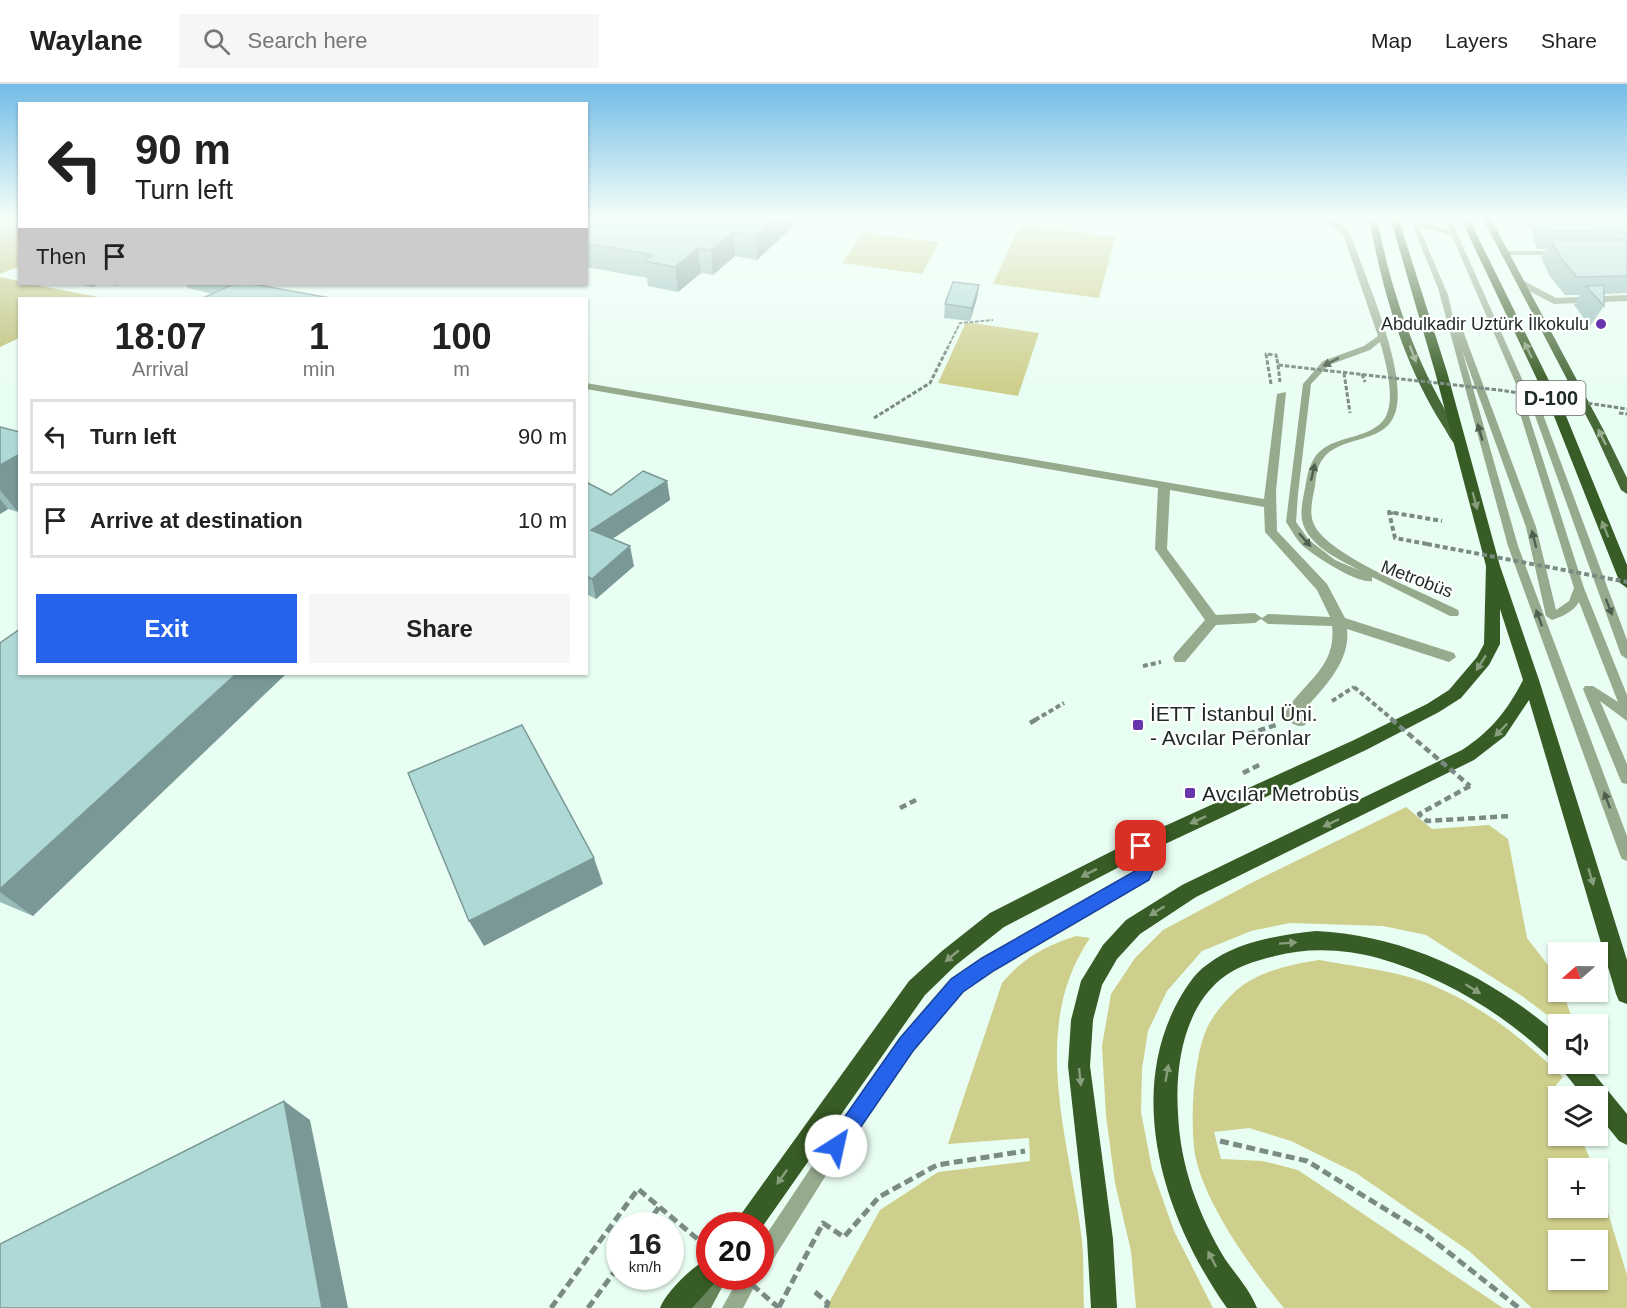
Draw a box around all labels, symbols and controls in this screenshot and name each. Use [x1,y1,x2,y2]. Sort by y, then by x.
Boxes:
search box [179,14,599,68]
text: Waylane [30,25,143,56]
icon: search [200,25,233,58]
text: Search here [248,28,367,53]
text: Map [1371,29,1412,52]
text: Layers [1445,29,1508,52]
text: Share [1541,29,1597,52]
icon: left [36,126,114,204]
text: 90 m [135,126,231,173]
text: Turn left [135,175,233,205]
icon: arrive [98,240,131,273]
text: Then [36,244,86,269]
place label: Abdulkadir Uztürk İlkokulu [1381,314,1589,334]
text: 18:07 [114,316,206,357]
text: 1 [309,316,329,357]
text: 100 [431,316,492,357]
marker: Abdulkadir Uztürk İlkokulu [1594,317,1608,331]
one-way arrow [1523,341,1532,358]
one-way arrow [1409,345,1418,363]
one-way arrow [1322,356,1340,366]
text: Arrival [132,358,189,380]
text: min [303,358,335,380]
text: m [453,358,470,380]
road number: D-100 [1516,381,1586,415]
icon: left [39,420,72,453]
one-way arrow [1475,423,1484,441]
text: Turn left [90,424,176,449]
text: 90 m [518,424,567,449]
one-way arrow [1597,428,1607,446]
one-way arrow [1309,463,1319,481]
one-way arrow [1471,492,1481,510]
icon: arrive [39,504,72,537]
text: Arrive at destination [90,508,303,533]
text: 10 m [518,508,567,533]
one-way arrow [1600,519,1610,537]
one-way arrow [1529,529,1538,548]
one-way arrow [1298,532,1311,547]
street label: Metrobüs [1378,556,1456,602]
button: Exit [36,594,297,663]
button: Share [309,594,570,663]
one-way arrow [1604,598,1614,616]
one-way arrow [1534,608,1544,626]
one-way arrow [1475,655,1486,672]
place label: İETT İstanbul Üni. - Avcılar Peronlar [1150,702,1318,749]
marker: İETT İstanbul Üni. - Avcılar Peronlar [1131,718,1145,732]
one-way arrow [1495,723,1509,737]
place label: Avcılar Metrobüs [1202,782,1359,805]
marker: Avcılar Metrobüs [1183,786,1197,800]
one-way arrow [1601,791,1611,809]
one-way arrow [1189,815,1207,825]
one-way arrow [1322,818,1339,827]
pin [1115,820,1166,871]
icon: arrive [1124,829,1157,862]
one-way arrow [1080,867,1098,877]
one-way arrow [1587,868,1596,886]
one-way arrow [1149,905,1165,916]
one-way arrow [1279,938,1298,947]
north arrow [1548,942,1608,1002]
map controls [1548,942,1608,1290]
one-way arrow [944,950,960,963]
one-way arrow [1465,983,1481,994]
button: sound [1548,1014,1608,1074]
one-way arrow [1163,1064,1172,1083]
one-way arrow [1075,1068,1085,1087]
button: layers [1548,1086,1608,1146]
position arrow [804,1114,868,1178]
button: + [1548,1158,1608,1218]
one-way arrow [776,1168,788,1184]
speed limit sign: 20 [696,1212,774,1290]
text: 16 [628,1227,662,1260]
button: − [1548,1230,1608,1290]
one-way arrow [1207,1251,1217,1268]
text: km/h [629,1258,661,1275]

